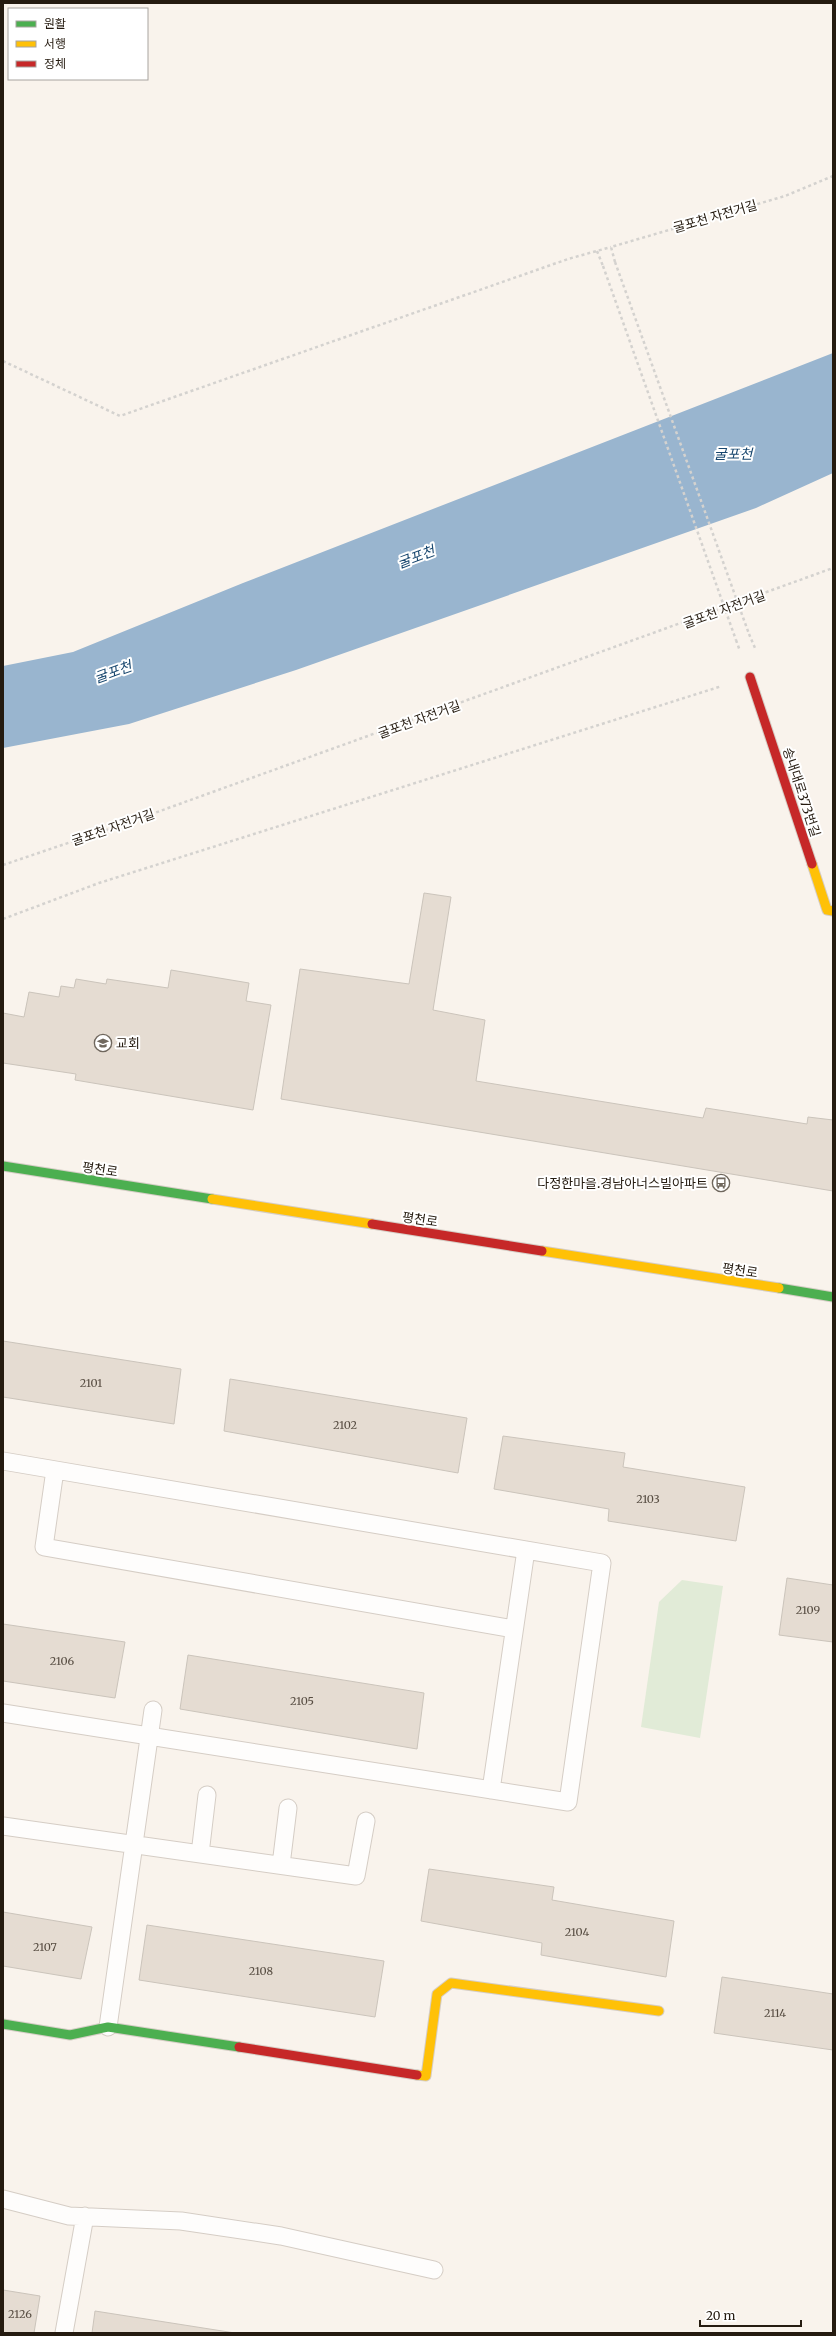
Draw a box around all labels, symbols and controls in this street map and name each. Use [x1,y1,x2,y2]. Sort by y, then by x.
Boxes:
legend [8,8,148,80]
text: 원활 [44,16,66,31]
text: 서행 [44,36,66,51]
text: 정체 [44,56,66,71]
street label: 굴포천 자전거길 [671,196,759,237]
water label: 굴포천 [714,445,753,463]
water label: 굴포천 [395,541,438,572]
street label: 굴포천 자전거길 [680,587,768,632]
water label: 굴포천 [92,657,135,687]
street label: 굴포천 자전거길 [375,697,463,742]
street label: 송내대로373번길 [779,745,824,839]
street label: 굴포천 자전거길 [69,805,157,850]
school or university icon: 교회 [93,1033,113,1053]
place label: 교회 [116,1035,140,1052]
street label: 평천로 [81,1158,119,1181]
bus stop icon: 다정한마을.경남아너스빌아파트 [711,1173,731,1193]
place label: 다정한마을.경남아너스빌아파트 [537,1175,708,1192]
street label: 평천로 [401,1208,439,1231]
street label: 평천로 [721,1259,759,1282]
house number: 2101 [80,1376,102,1390]
house number: 2102 [333,1418,357,1432]
house number: 2103 [636,1492,660,1506]
house number: 2109 [796,1603,821,1617]
house number: 2106 [50,1654,75,1668]
house number: 2105 [290,1694,314,1708]
house number: 2104 [565,1925,589,1939]
house number: 2107 [33,1940,57,1954]
house number: 2108 [249,1964,274,1978]
house number: 2114 [764,2006,786,2020]
scale bar [700,2302,801,2328]
house number: 2126 [8,2307,32,2321]
text: 20 m [706,2308,735,2323]

